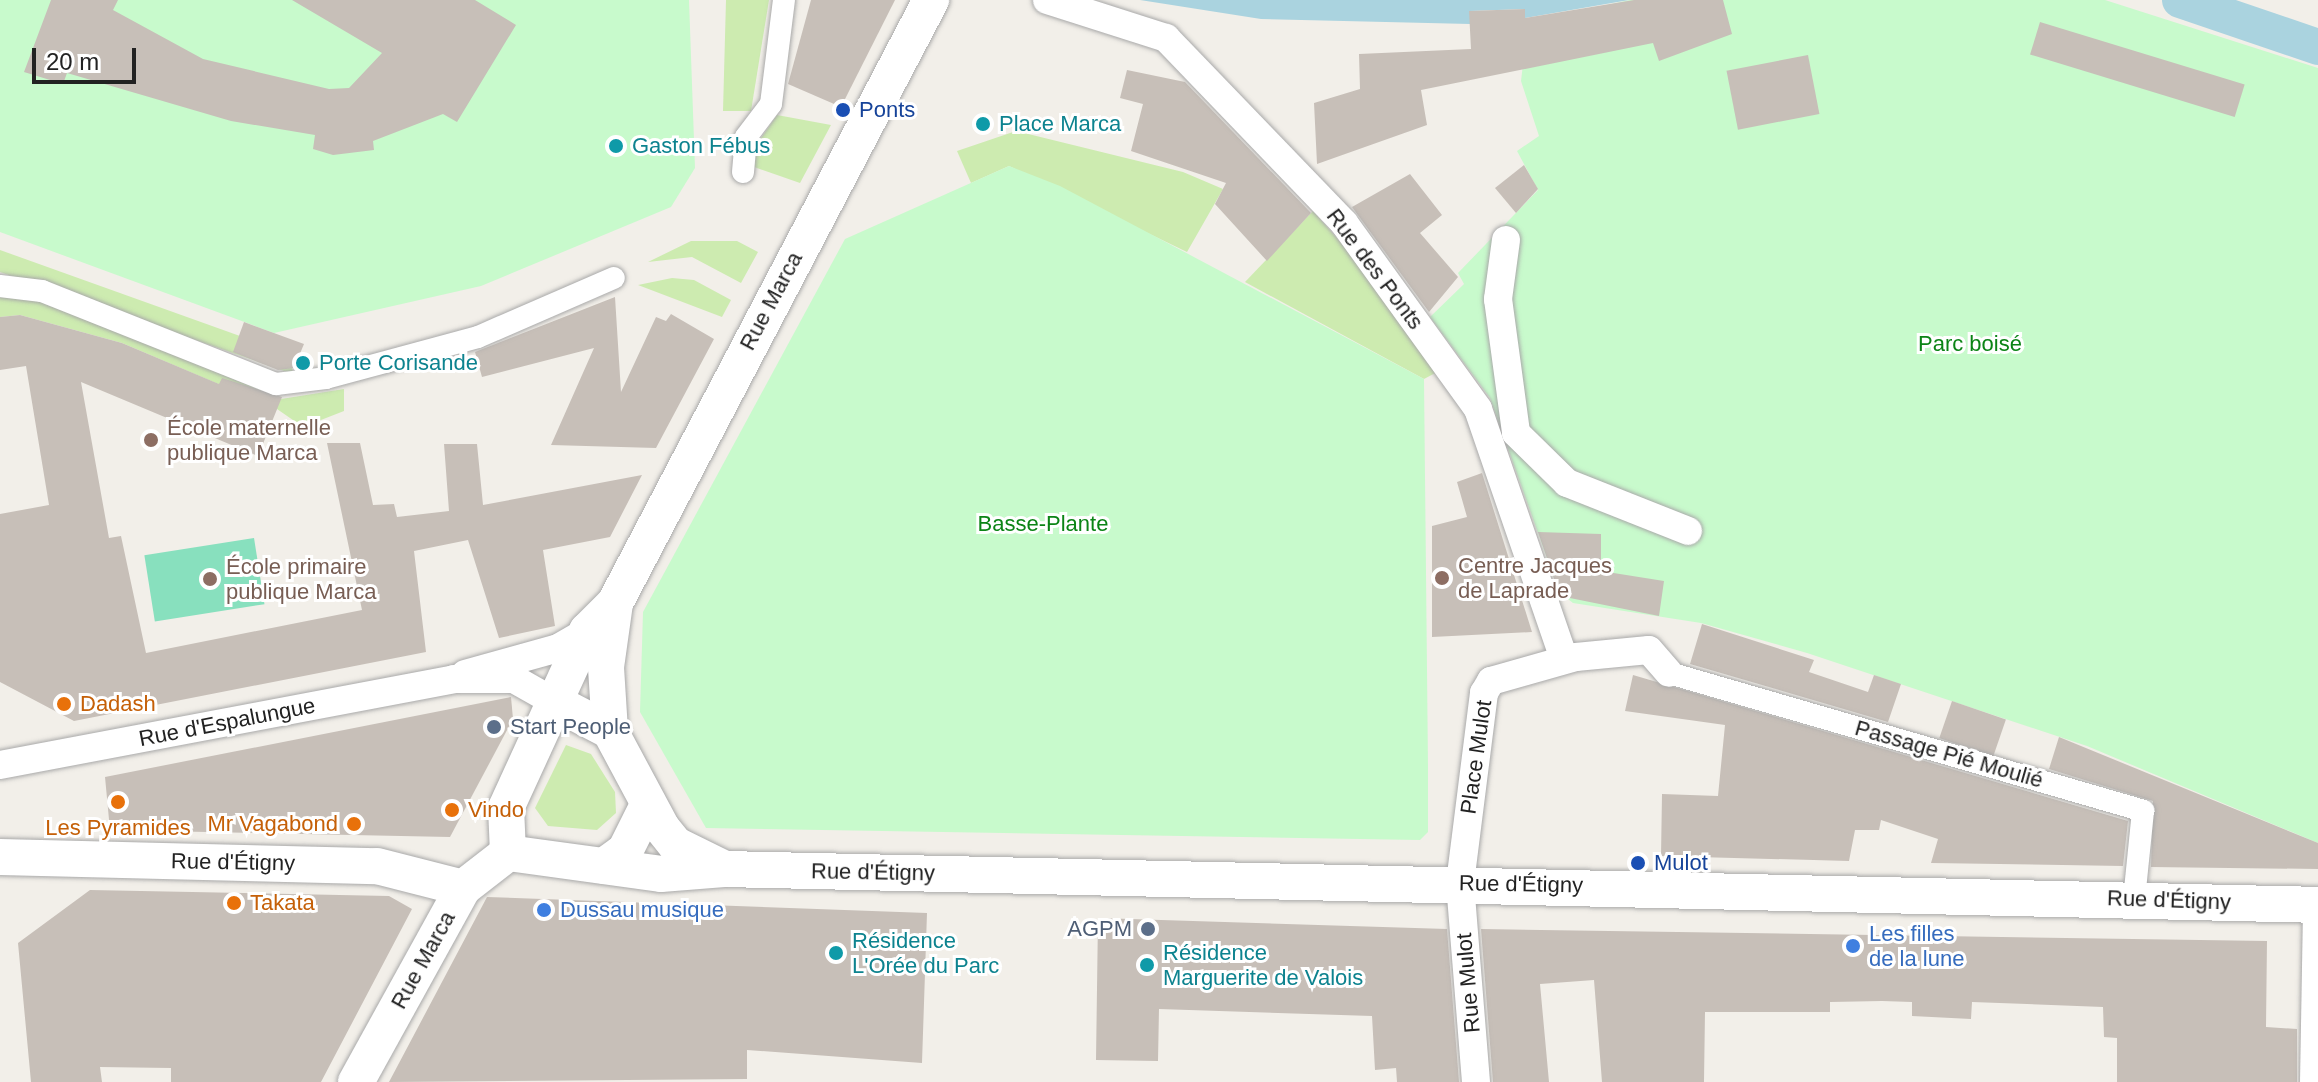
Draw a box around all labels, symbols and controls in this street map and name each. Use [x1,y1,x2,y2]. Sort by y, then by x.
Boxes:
scale bar [36,32,140,82]
text: 20 m [46,48,99,75]
place label: Ponts [859,97,915,123]
marker: Ponts [834,101,852,119]
place label: Place Marca [999,111,1121,137]
marker: Place Marca [974,115,992,133]
place label: Gaston Fébus [632,133,770,159]
marker: Gaston Fébus [607,137,625,155]
street label: Rue des Ponts [1321,203,1429,335]
street label: Rue Marca [734,247,808,355]
park label: Parc boisé [1918,331,2022,357]
place label: Porte Corisande [319,350,478,376]
marker: Porte Corisande [294,354,312,372]
place label: École maternelle publique Marca [167,414,331,466]
marker: École maternelle publique Marca [142,431,160,449]
park label: Basse-Plante [978,511,1108,537]
place label: Centre Jacques de Laprade [1458,552,1612,604]
place label: École primaire publique Marca [226,553,376,604]
marker: Centre Jacques de Laprade [1433,569,1451,587]
marker: École primaire publique Marca [201,570,219,588]
place label: Dadash [80,691,156,717]
street label: Rue d'Espalungue [137,692,317,752]
marker: Dadash [55,695,73,713]
street label: Place Mulot [1455,698,1497,816]
place label: Start People [510,714,631,740]
street label: Passage Pié Moulié [1852,715,2046,793]
marker: Start People [485,718,503,736]
marker: Les Pyramides [109,793,127,811]
place label: Vindo [468,797,524,823]
marker: Vindo [443,801,461,819]
place label: Mr Vagabond [208,811,338,837]
place label: Les Pyramides [45,815,191,841]
marker: Mr Vagabond [345,815,363,833]
street label: Rue d'Étigny [171,848,295,876]
place label: Mulot [1654,850,1708,876]
marker: Mulot [1629,854,1647,872]
street label: Rue d'Étigny [811,858,935,886]
street label: Rue d'Étigny [1459,870,1583,898]
street label: Rue d'Étigny [2107,885,2231,915]
place label: Takata [250,890,315,916]
marker: Takata [225,894,243,912]
place label: Dussau musique [560,897,724,923]
marker: Dussau musique [535,901,553,919]
street label: Rue Marca [385,907,461,1013]
place label: AGPM [1067,916,1132,942]
marker: AGPM [1139,920,1157,938]
place label: Les filles de la lune [1869,920,1964,972]
place label: Résidence L'Orée du Parc [852,927,999,978]
street label: Rue Mulot [1450,932,1486,1034]
marker: Les filles de la lune [1844,937,1862,955]
place label: Résidence Marguerite de Valois [1163,939,1363,990]
marker: Résidence L'Orée du Parc [827,944,845,962]
marker: Résidence Marguerite de Valois [1138,956,1156,974]

